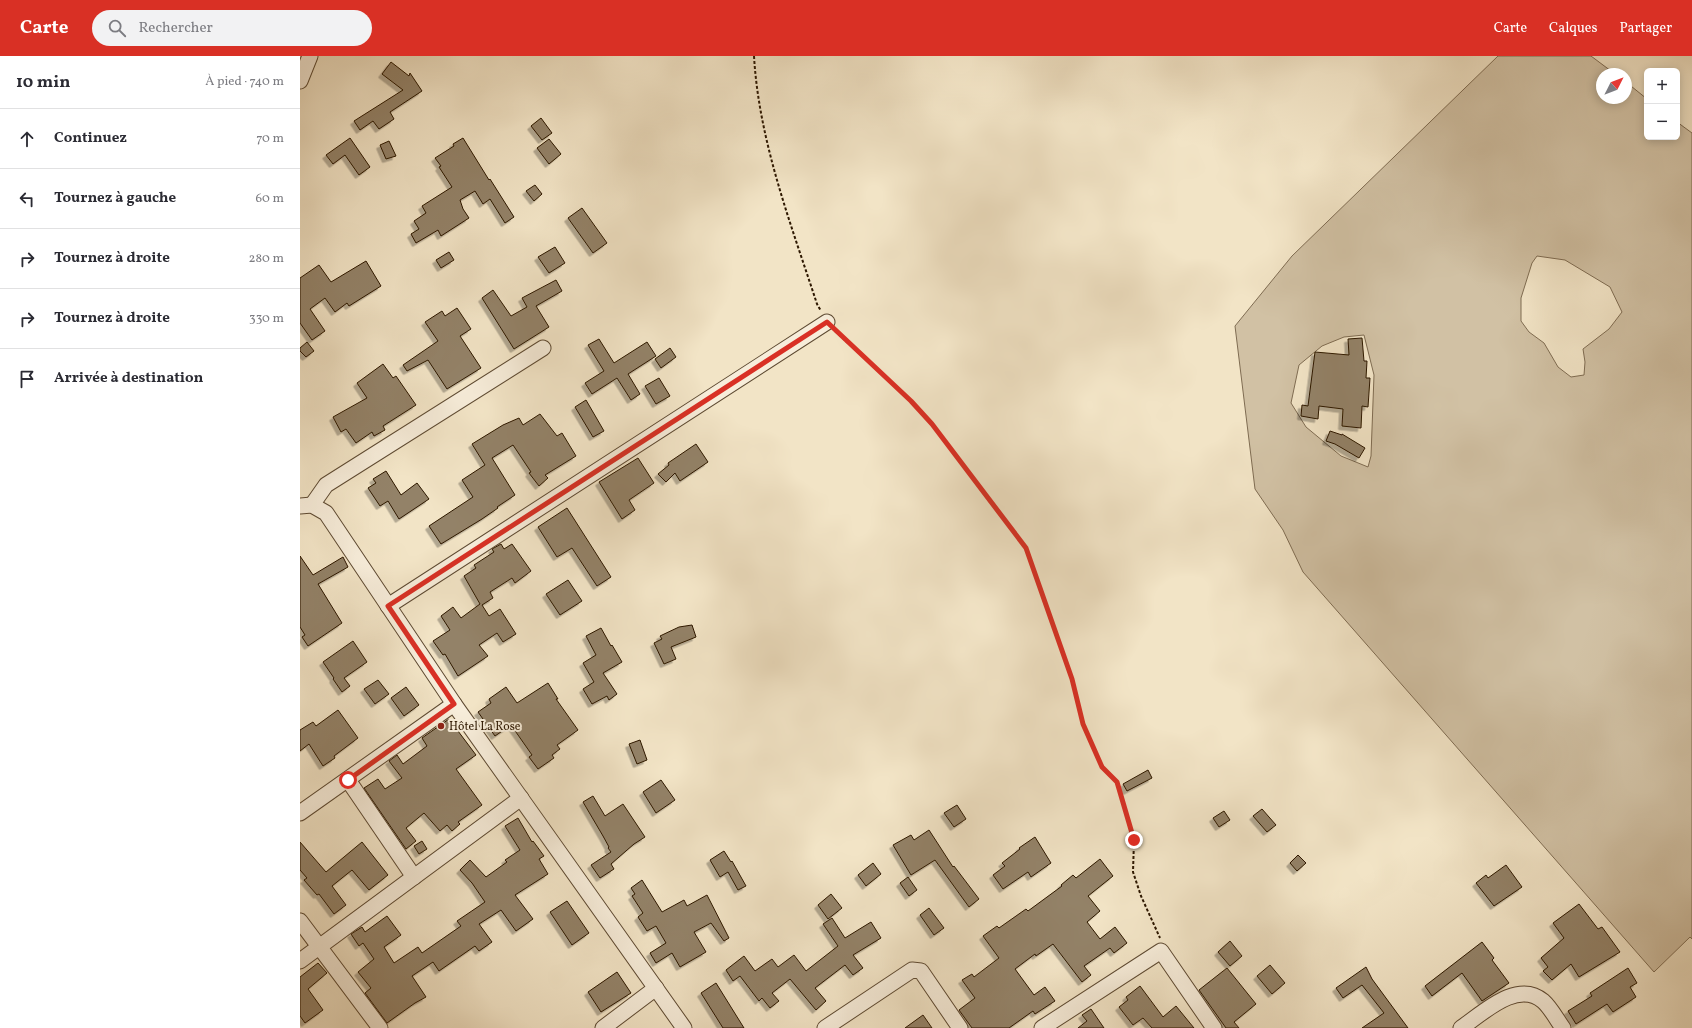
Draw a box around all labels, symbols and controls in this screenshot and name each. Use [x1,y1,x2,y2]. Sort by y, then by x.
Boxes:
search box [92,10,372,46]
text: Carte [20,15,68,41]
icon: search [106,17,128,39]
text: Rechercher [138,18,213,39]
text: Carte [1494,19,1527,38]
text: Calques [1549,19,1597,38]
text: Partager [1619,19,1672,38]
north arrow [1596,68,1632,104]
map controls [1644,68,1680,140]
button: + [1644,68,1680,104]
text: 10 min [16,71,70,94]
text: À pied · 740 m [205,73,284,91]
button: − [1644,104,1680,140]
icon: ahead [16,128,38,150]
text: Continuez [54,128,127,149]
text: 70 m [256,130,284,148]
icon: left [16,188,38,210]
text: Tournez à gauche [54,188,176,209]
text: 60 m [256,190,284,208]
icon: right [16,248,38,270]
text: Tournez à droite [54,248,170,269]
text: 280 m [248,250,284,268]
icon: right [16,308,38,330]
text: Tournez à droite [54,308,170,329]
text: 330 m [249,310,284,328]
icon: arrive [16,368,38,390]
text: Arrivée à destination [54,368,203,389]
place label: Hôtel La Rose [449,719,521,735]
marker: Hôtel La Rose [436,721,446,731]
route start [339,771,357,789]
route end [1125,831,1143,849]

